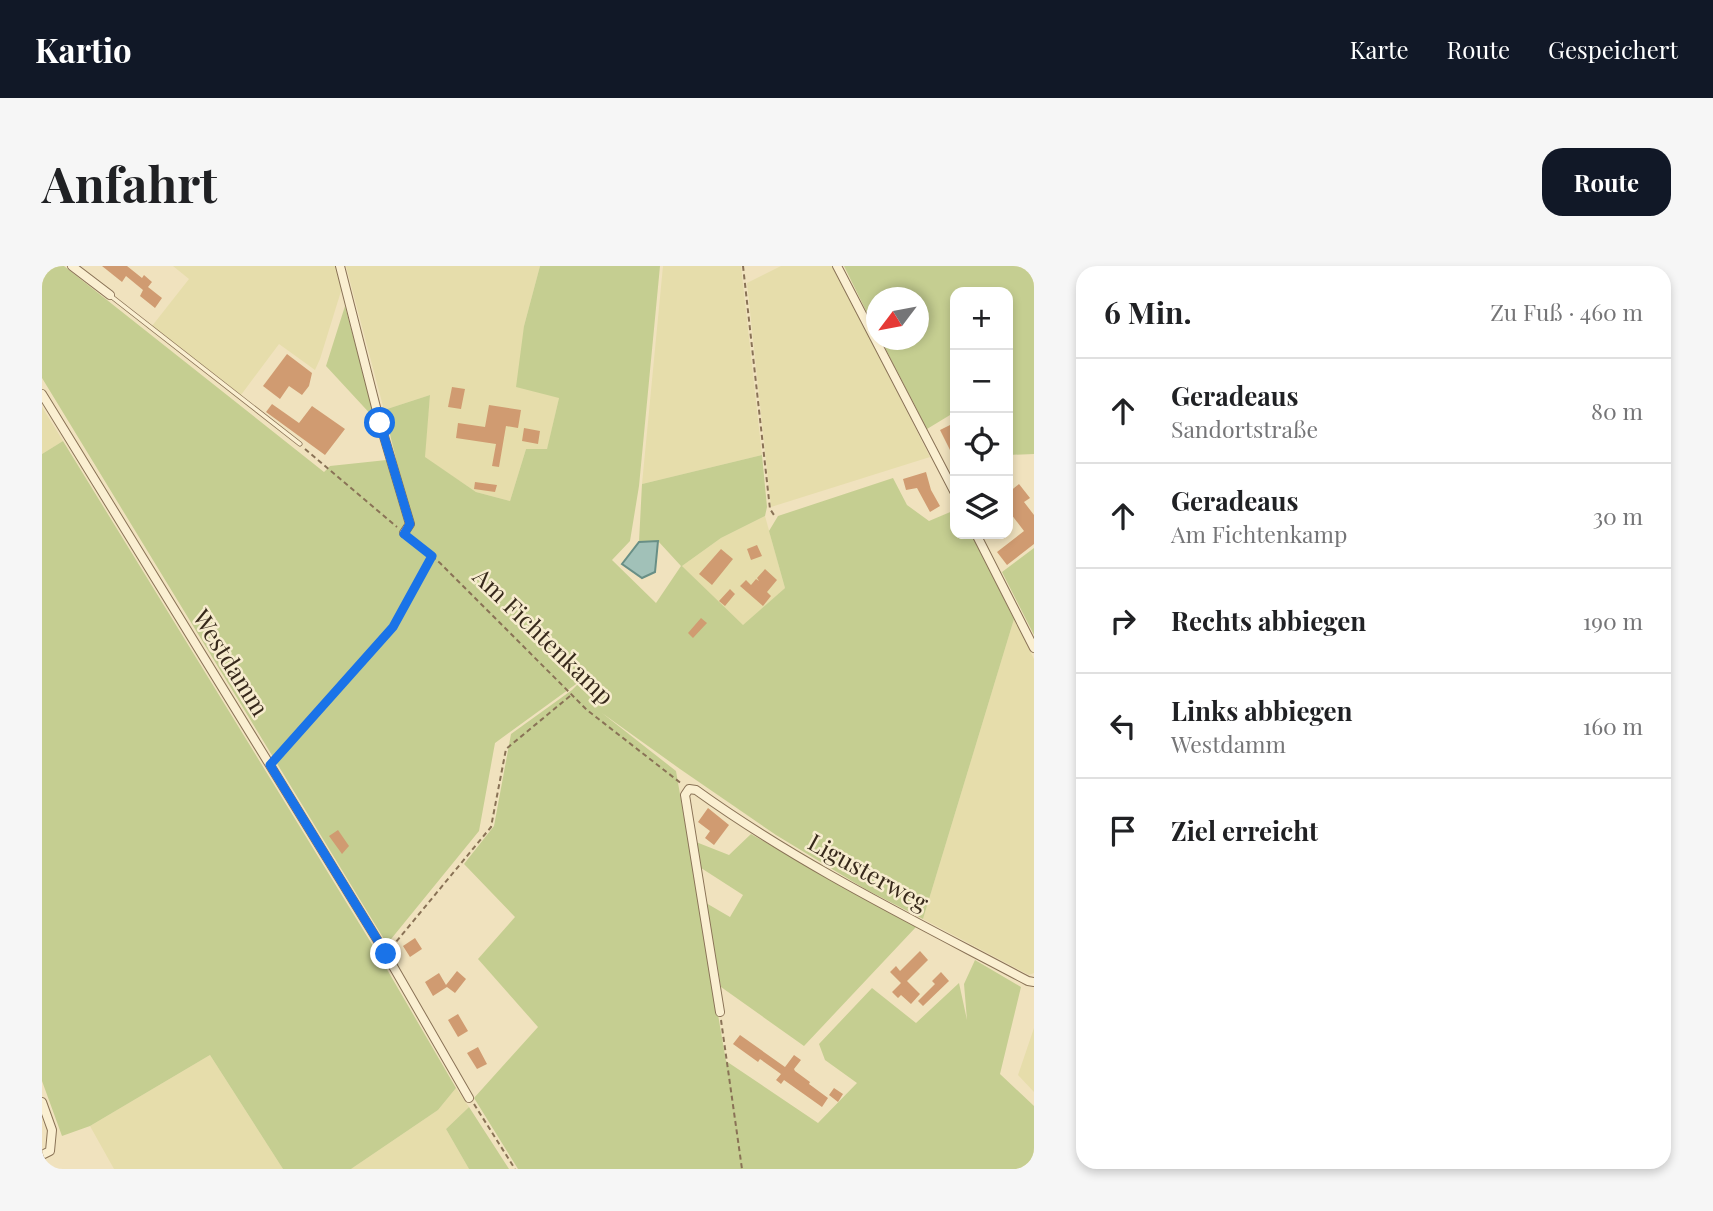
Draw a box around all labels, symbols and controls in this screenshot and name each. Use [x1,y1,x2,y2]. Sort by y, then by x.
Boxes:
text: Kartio [35,27,132,71]
text: Karte [1350,33,1409,65]
text: Route [1447,33,1510,65]
text: Gespeichert [1548,33,1678,65]
button: Route [1542,148,1671,216]
text: Anfahrt [42,150,217,215]
north arrow [866,287,929,350]
map controls [950,287,1013,539]
button: + [950,287,1013,350]
text: 6 Min. [1104,292,1192,332]
text: Zu Fuß · 460 m [1490,296,1643,327]
button: − [950,350,1013,413]
text: Geradeaus [1171,378,1299,413]
icon: ahead [1104,392,1142,430]
text: 80 m [1591,395,1643,426]
route start [364,407,395,438]
button: locate [950,413,1013,476]
text: Sandortstraße [1171,413,1318,444]
button: layers [950,476,1013,539]
text: Geradeaus [1171,483,1299,518]
icon: ahead [1104,497,1142,535]
text: 30 m [1593,500,1643,531]
text: Am Fichtenkamp [1171,518,1347,549]
street label: Am Fichtenkamp [466,559,622,711]
street label: Westdamm [186,602,277,721]
icon: right [1104,602,1142,640]
text: Rechts abbiegen [1171,603,1366,638]
text: 190 m [1583,605,1643,636]
text: Links abbiegen [1171,693,1352,728]
icon: left [1104,707,1142,745]
text: 160 m [1583,710,1643,741]
text: Westdamm [1171,728,1286,759]
icon: arrive [1104,812,1142,850]
text: Ziel erreicht [1171,813,1318,848]
street label: Ligusterweg [803,825,935,918]
route end [370,938,401,969]

